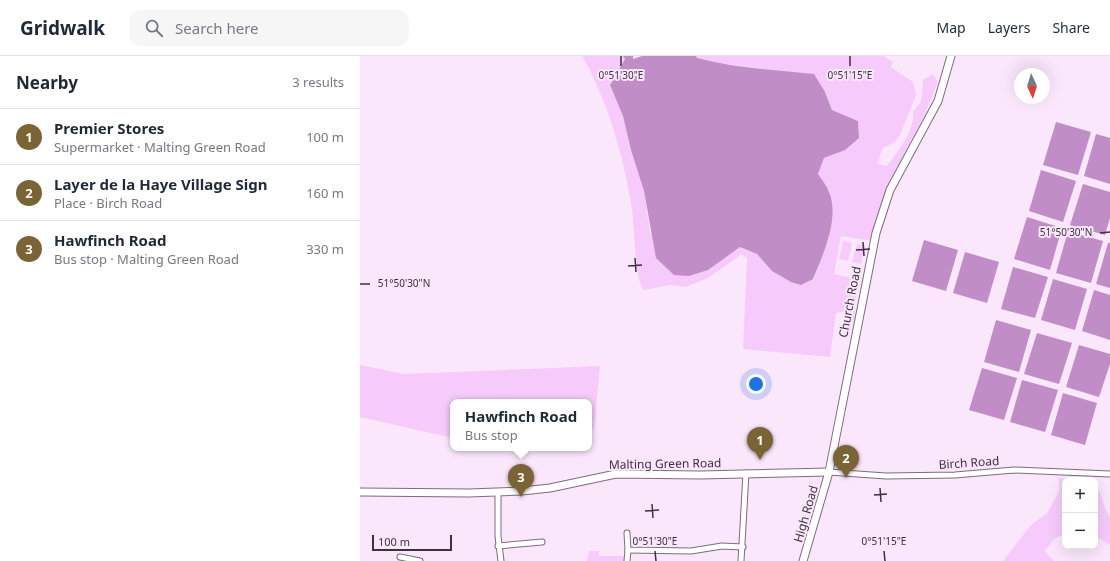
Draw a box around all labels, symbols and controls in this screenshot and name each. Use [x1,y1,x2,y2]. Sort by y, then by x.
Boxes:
search box [129,10,409,46]
text: Gridwalk [20,15,105,41]
icon: search [143,17,165,39]
text: Search here [175,18,259,38]
text: Map [937,18,966,37]
text: Layers [988,18,1030,37]
text: Share [1052,18,1090,37]
text: 0°51'30"E [599,68,643,82]
text: 0°51'15"E [828,68,872,82]
north arrow [1014,68,1050,104]
text: Nearby [16,71,78,94]
text: 3 results [292,73,344,91]
text: Premier Stores [54,118,164,138]
text: 1 [25,128,33,146]
text: 100 m [306,128,344,146]
text: Supermarket · Malting Green Road [54,138,266,156]
text: Layer de la Haye Village Sign [54,174,268,194]
text: 2 [25,184,33,202]
text: 160 m [306,184,344,202]
text: Place · Birch Road [54,194,162,212]
text: 51°50'30"N [1040,225,1092,239]
text: Hawfinch Road [54,230,166,250]
text: 3 [25,240,33,258]
text: 330 m [306,240,344,258]
text: Bus stop · Malting Green Road [54,250,239,268]
street label: Church Road [834,265,865,339]
text: 51°50'30"N [378,276,430,290]
your location [746,374,766,394]
popup [450,399,592,451]
text: Hawfinch Road [465,406,577,426]
text: Bus stop [465,426,518,444]
pin: 1 [747,427,773,460]
pin: 2 [833,445,859,478]
street label: Birch Road [938,452,1000,473]
street label: Malting Green Road [609,454,721,473]
pin: 3 [508,464,534,497]
map controls [1062,477,1098,549]
button: + [1062,477,1098,513]
street label: High Road [789,483,822,544]
button: − [1062,513,1098,549]
scale bar [372,533,452,552]
text: 100 m [378,534,410,549]
text: 0°51'30"E [633,534,677,548]
text: 0°51'15"E [862,534,906,548]

